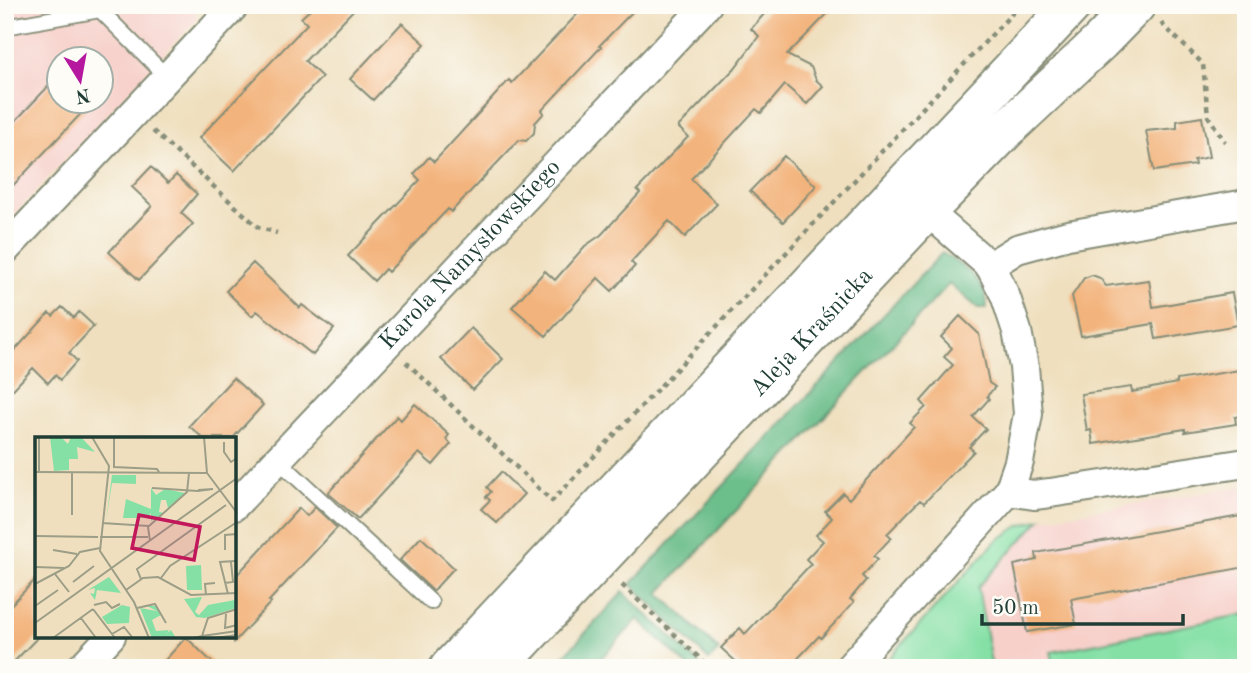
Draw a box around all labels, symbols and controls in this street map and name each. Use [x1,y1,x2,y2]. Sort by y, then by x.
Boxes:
north arrow [46,46,116,116]
text: N [73,84,92,105]
street label: Karola Namysłowskiego [376,155,566,355]
street label: Aleja Kraśnicka [746,264,878,402]
inset map [35,437,236,638]
scale bar [982,582,1183,626]
text: 50 m [992,598,1039,619]

